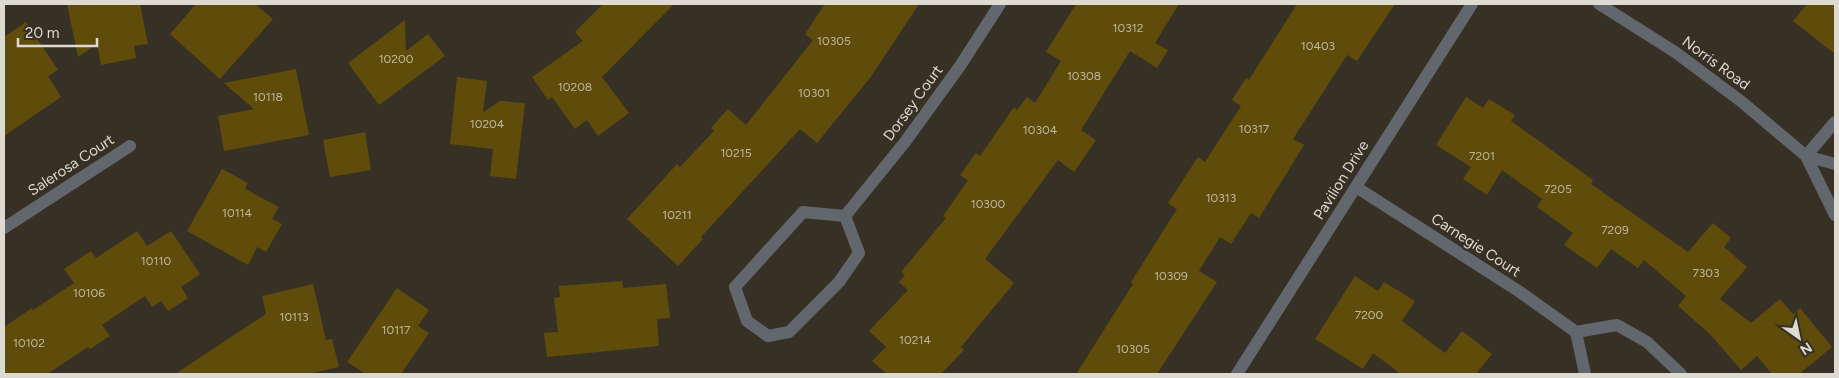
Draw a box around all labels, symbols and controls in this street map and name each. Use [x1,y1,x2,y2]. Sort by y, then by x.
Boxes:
scale bar [18,15,96,47]
house number: 10312 [1113,21,1143,35]
text: 20 m [25,24,59,42]
street label: Norris Road [1679,32,1753,94]
house number: 10305 [817,34,851,48]
house number: 10403 [1301,39,1335,53]
house number: 10200 [379,52,414,66]
street label: Dorsey Court [879,61,947,144]
house number: 10308 [1067,69,1101,83]
house number: 10208 [558,80,592,94]
house number: 10301 [798,86,830,100]
house number: 10118 [253,90,283,104]
house number: 10204 [470,117,505,131]
house number: 10317 [1239,122,1270,136]
house number: 10304 [1023,123,1058,137]
street label: Salerosa Court [25,130,118,200]
street label: Pavilion Drive [1310,137,1372,223]
house number: 10215 [720,146,752,160]
house number: 7201 [1469,149,1495,163]
house number: 7205 [1544,182,1572,196]
house number: 10313 [1206,191,1236,205]
house number: 10300 [971,197,1006,211]
house number: 10114 [222,206,253,220]
house number: 10211 [662,208,692,222]
street label: Carnegie Court [1428,209,1524,281]
house number: 7209 [1601,223,1629,237]
house number: 10110 [141,254,171,268]
house number: 7303 [1692,266,1720,280]
house number: 10309 [1154,269,1188,283]
house number: 10106 [73,286,105,300]
house number: 7200 [1355,308,1384,322]
house number: 10113 [279,310,309,324]
north arrow [1774,313,1824,363]
house number: 10117 [381,323,411,337]
house number: 10214 [899,333,931,347]
house number: 10102 [13,336,45,350]
text: N [1797,338,1815,359]
house number: 10305 [1116,342,1150,356]

